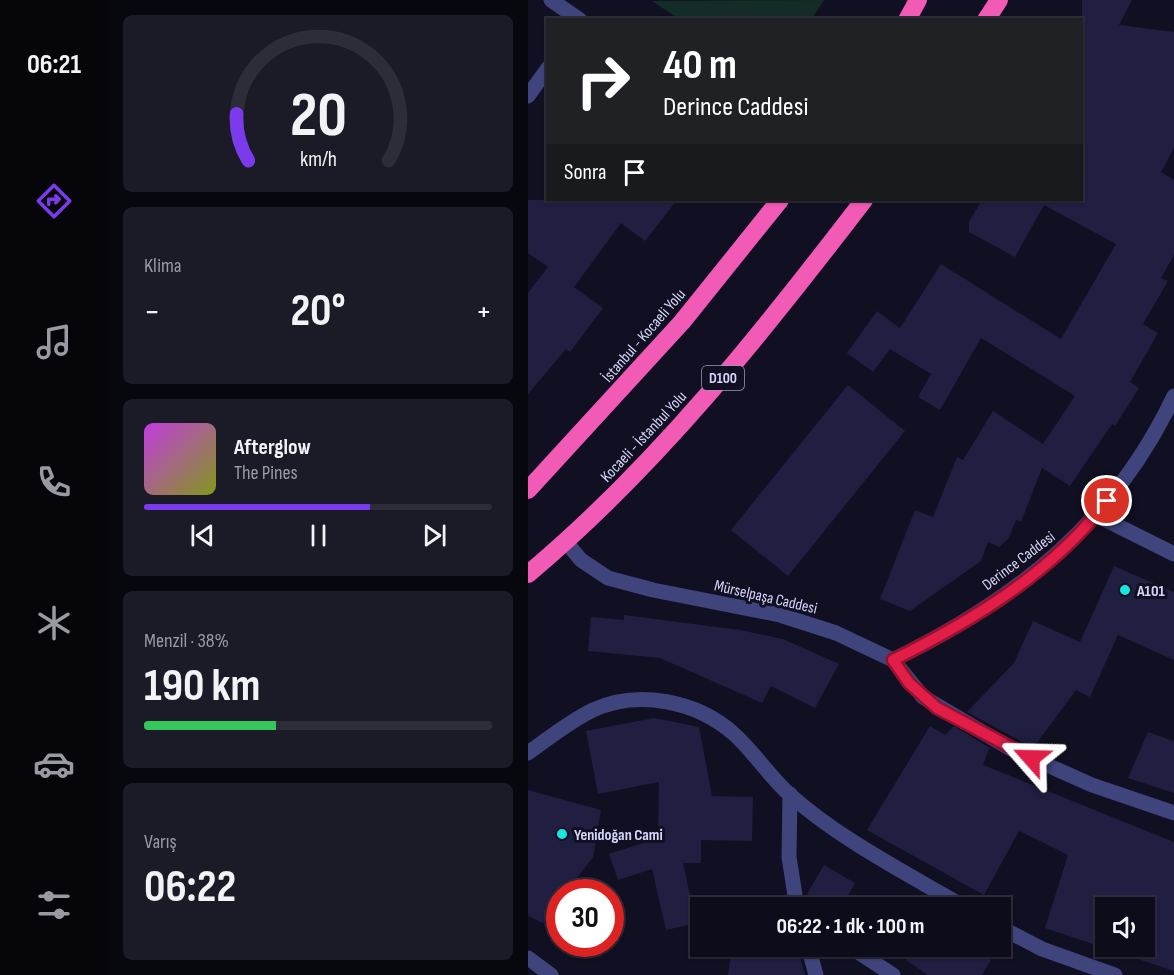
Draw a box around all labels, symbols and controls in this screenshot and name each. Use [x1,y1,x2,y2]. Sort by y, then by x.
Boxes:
text: 40 m [663,40,737,91]
icon: right [564,42,642,120]
text: 06:21 [27,49,81,81]
text: 20 [289,79,347,154]
text: Derince Caddesi [663,91,808,123]
text: km/h [299,147,337,172]
icon: arrive [618,156,651,189]
text: Sonra [564,159,606,186]
icon: directions [33,180,75,222]
text: Klima [144,254,182,278]
text: 20° [290,284,346,339]
street label: İstanbul - Kocaeli Yolu [598,285,690,387]
text: − [144,292,160,332]
text: + [476,292,492,332]
icon: music [33,321,75,363]
road number: D100 [702,366,744,390]
street label: Kocaeli - İstanbul Yolu [597,388,691,486]
text: Afterglow [234,434,311,461]
icon: phone [33,461,75,503]
text: The Pines [234,461,298,485]
pin [1081,475,1132,526]
icon: arrive [1090,484,1123,517]
icon: previous [186,519,219,552]
icon: pause [302,519,335,552]
icon: next [418,519,451,552]
street label: Derince Caddesi [979,528,1059,595]
street label: Mürselpaşa Caddesi [712,576,819,619]
place label: A101 [1136,582,1166,601]
marker: A101 [1118,583,1132,597]
icon: climate [33,602,75,644]
text: Menzil · 38% [144,629,229,653]
text: 190 km [144,659,260,714]
position arrow [999,726,1063,790]
icon: car [33,743,75,785]
place label: Yenidoğan Cami [574,826,663,845]
marker: Yenidoğan Cami [555,827,569,841]
text: Varış [144,830,177,854]
text: 06:22 [144,860,236,915]
speed limit sign: 30 [546,879,624,957]
icon: filters [33,884,75,926]
map controls [1095,897,1155,957]
button: sound [1095,897,1155,957]
text: 06:22 · 1 dk · 100 m [777,913,924,940]

